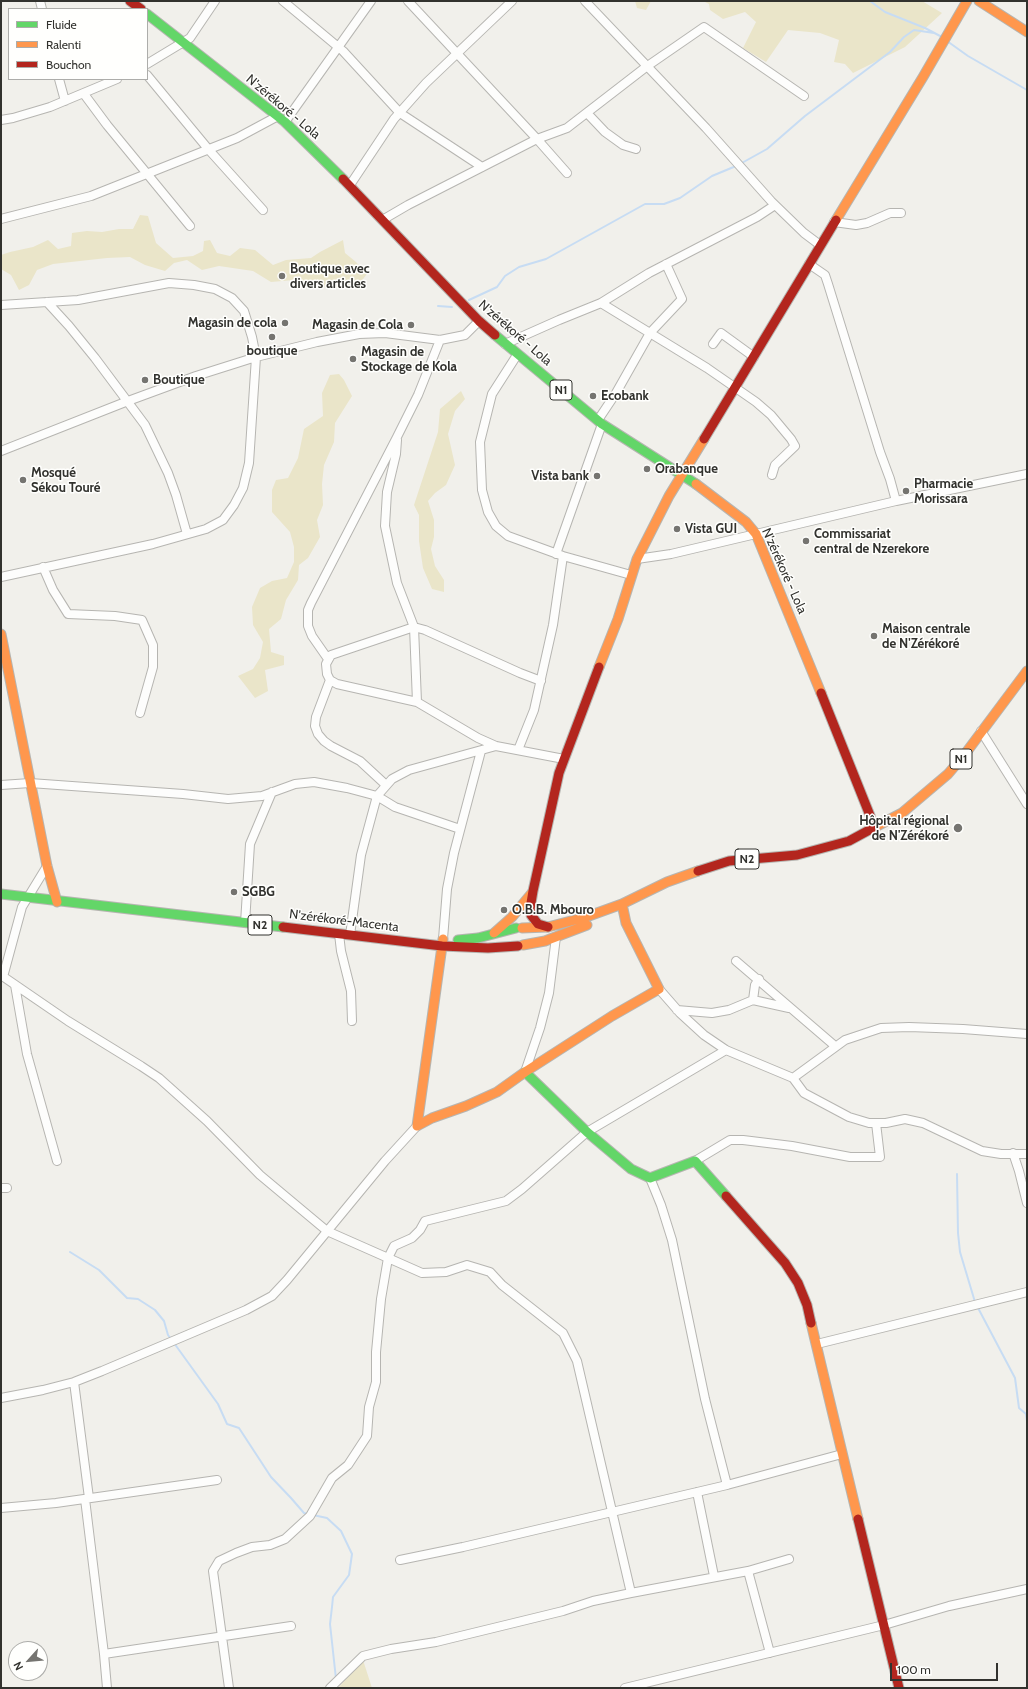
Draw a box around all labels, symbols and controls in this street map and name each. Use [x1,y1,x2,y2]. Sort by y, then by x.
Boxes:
legend [8,8,148,80]
text: Fluide [46,17,77,32]
text: Ralenti [46,37,81,52]
text: Bouchon [46,57,91,72]
street label: N'zérékoré - Lola [243,71,323,143]
place label: Boutique avec divers articles [290,261,370,292]
marker: Boutique avec divers articles [277,271,287,281]
street label: N'zérékoré - Lola [475,297,555,369]
place label: Magasin de cola [188,315,277,331]
place label: Magasin de Cola [312,317,403,333]
marker: Magasin de cola [280,318,290,328]
marker: Magasin de Cola [406,320,416,330]
marker: boutique [267,332,277,342]
place label: boutique [247,343,297,359]
place label: Magasin de Stockage de Kola [361,344,457,375]
marker: Magasin de Stockage de Kola [348,354,358,364]
place label: Boutique [153,372,205,388]
marker: Boutique [140,375,150,385]
road number: N1 [550,380,572,400]
place label: Ecobank [601,388,649,404]
marker: Ecobank [588,391,598,401]
place label: Orabanque [655,461,718,477]
marker: Orabanque [642,464,652,474]
place label: Mosqué Sékou Touré [31,465,100,496]
place label: Vista bank [531,468,589,484]
marker: Vista bank [592,471,602,481]
marker: Mosqué Sékou Touré [18,475,28,485]
place label: Pharmacie Morissara [914,476,973,507]
marker: Pharmacie Morissara [901,486,911,496]
place label: Vista GUI [685,521,737,537]
marker: Vista GUI [672,524,682,534]
street label: N'zérékoré - Lola [758,526,810,616]
place label: Commissariat central de Nzerekore [814,526,929,557]
marker: Commissariat central de Nzerekore [801,536,811,546]
place label: Maison centrale de N'Zérékoré [882,621,970,652]
marker: Maison centrale de N'Zérékoré [869,631,879,641]
road number: N1 [950,749,972,769]
place label: Hôpital régional de N'Zérékoré [859,813,949,844]
marker: Hôpital régional de N'Zérékoré [952,822,964,834]
road number: N2 [735,849,759,869]
place label: SGBG [242,884,275,900]
marker: SGBG [229,887,239,897]
place label: O.B.B. Mbouro [512,902,594,918]
marker: O.B.B. Mbouro [499,905,509,915]
street label: N'zérékoré-Macenta [288,907,400,935]
road number: N2 [248,915,272,935]
north arrow [8,1641,48,1681]
scale bar [892,1655,1000,1681]
text: N [10,1659,26,1673]
text: 100 m [897,1662,931,1677]

